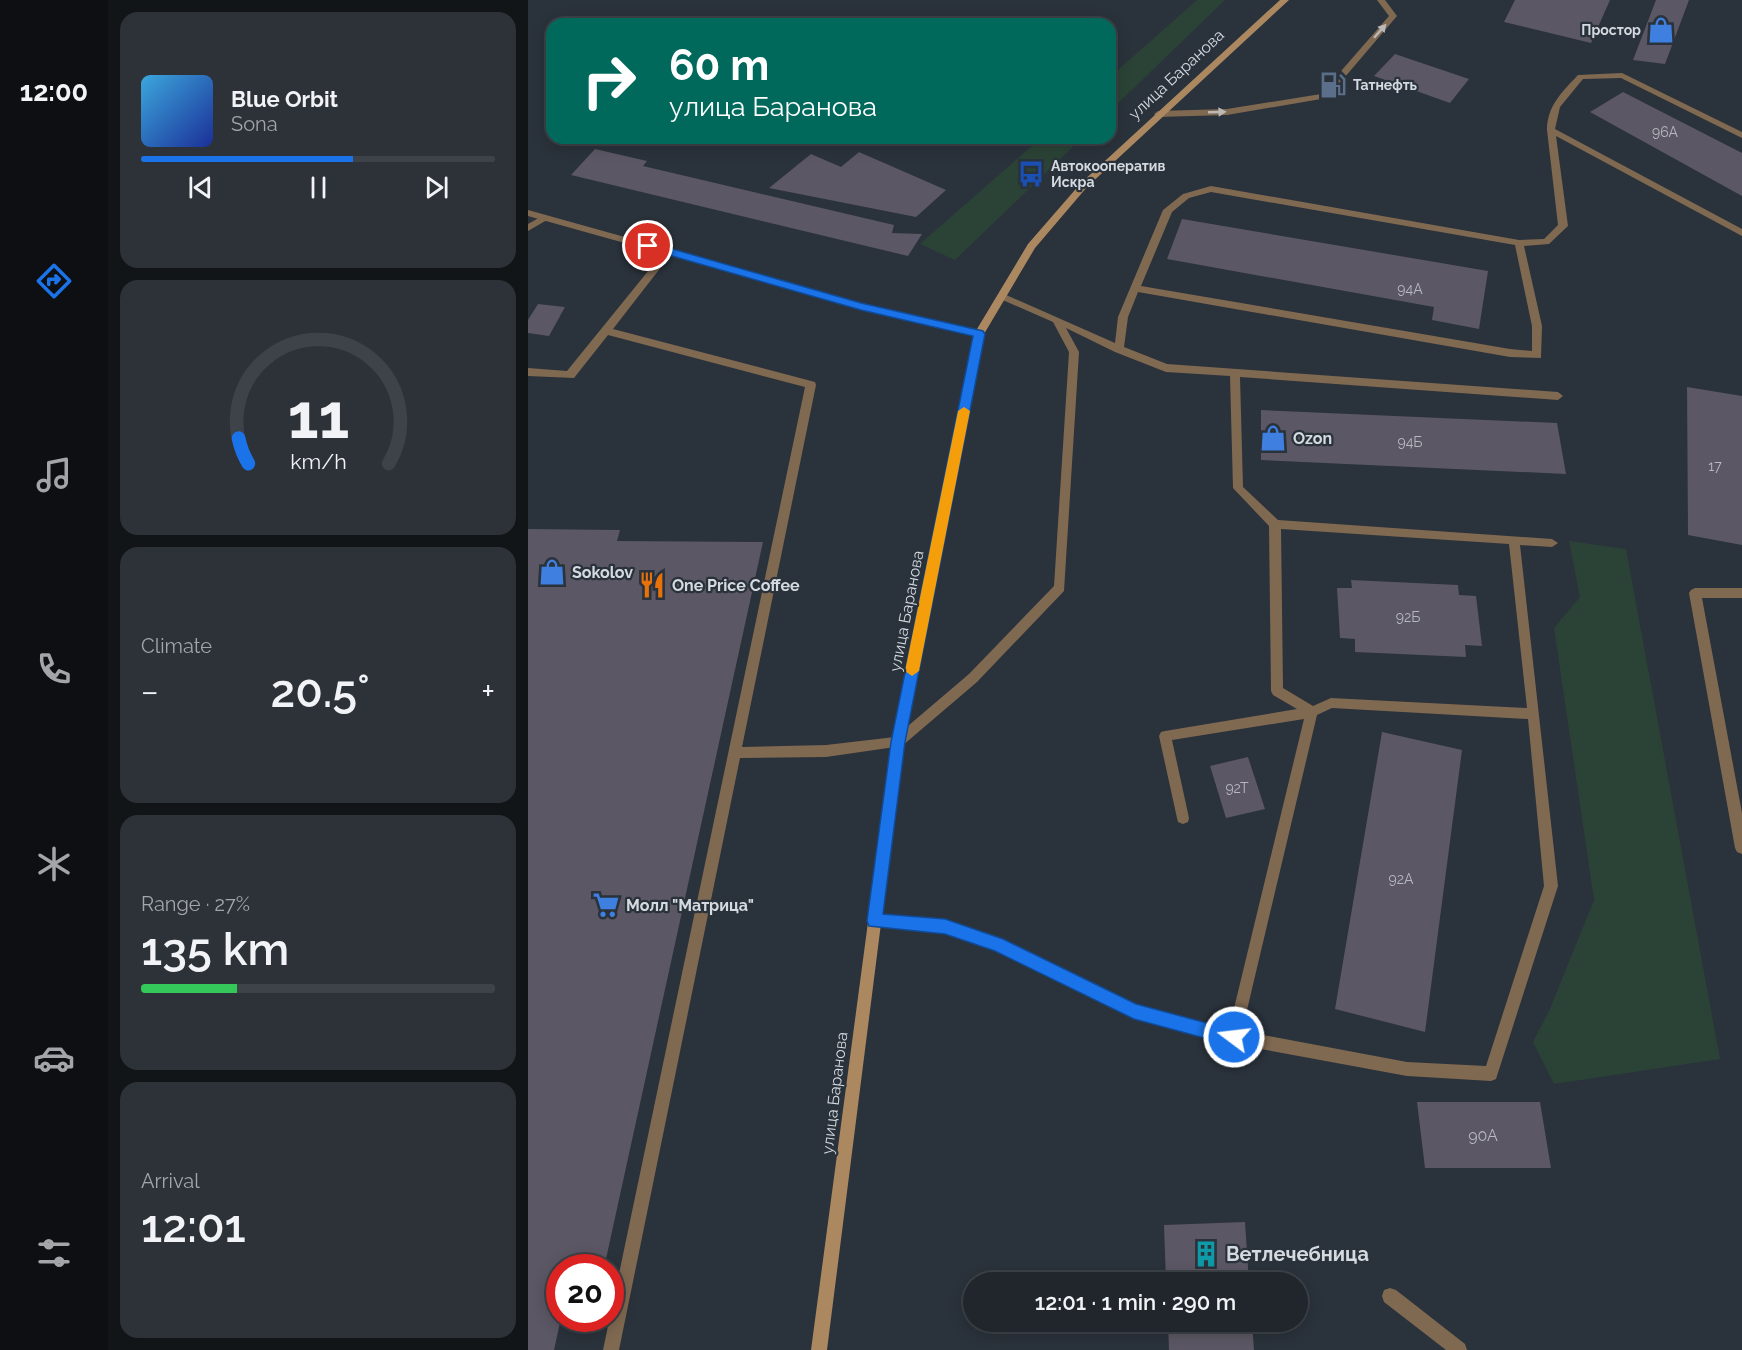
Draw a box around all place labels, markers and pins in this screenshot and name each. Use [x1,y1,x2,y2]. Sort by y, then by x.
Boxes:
shop icon: Простор [1646,15,1676,45]
place label: Простор [1581,22,1641,38]
fuel station icon: Татнефть [1318,70,1348,100]
place label: Татнефть [1353,77,1418,93]
place label: Автокооператив Искра [1051,158,1165,190]
bus stop icon: Автокооператив Искра [1016,159,1046,189]
pin [622,220,673,271]
shop icon: Ozon [1258,423,1288,453]
place label: Ozon [1293,429,1332,448]
shop icon: Sokolov [537,557,567,587]
place label: Sokolov [572,563,633,582]
restaurant icon: One Price Coffee [637,570,667,600]
place label: One Price Coffee [672,576,800,595]
supermarket icon: Молл "Матрица" [591,890,621,920]
place label: Молл "Матрица" [626,896,754,915]
building icon: Ветлечебница [1191,1239,1221,1269]
place label: Ветлечебница [1226,1242,1369,1266]

